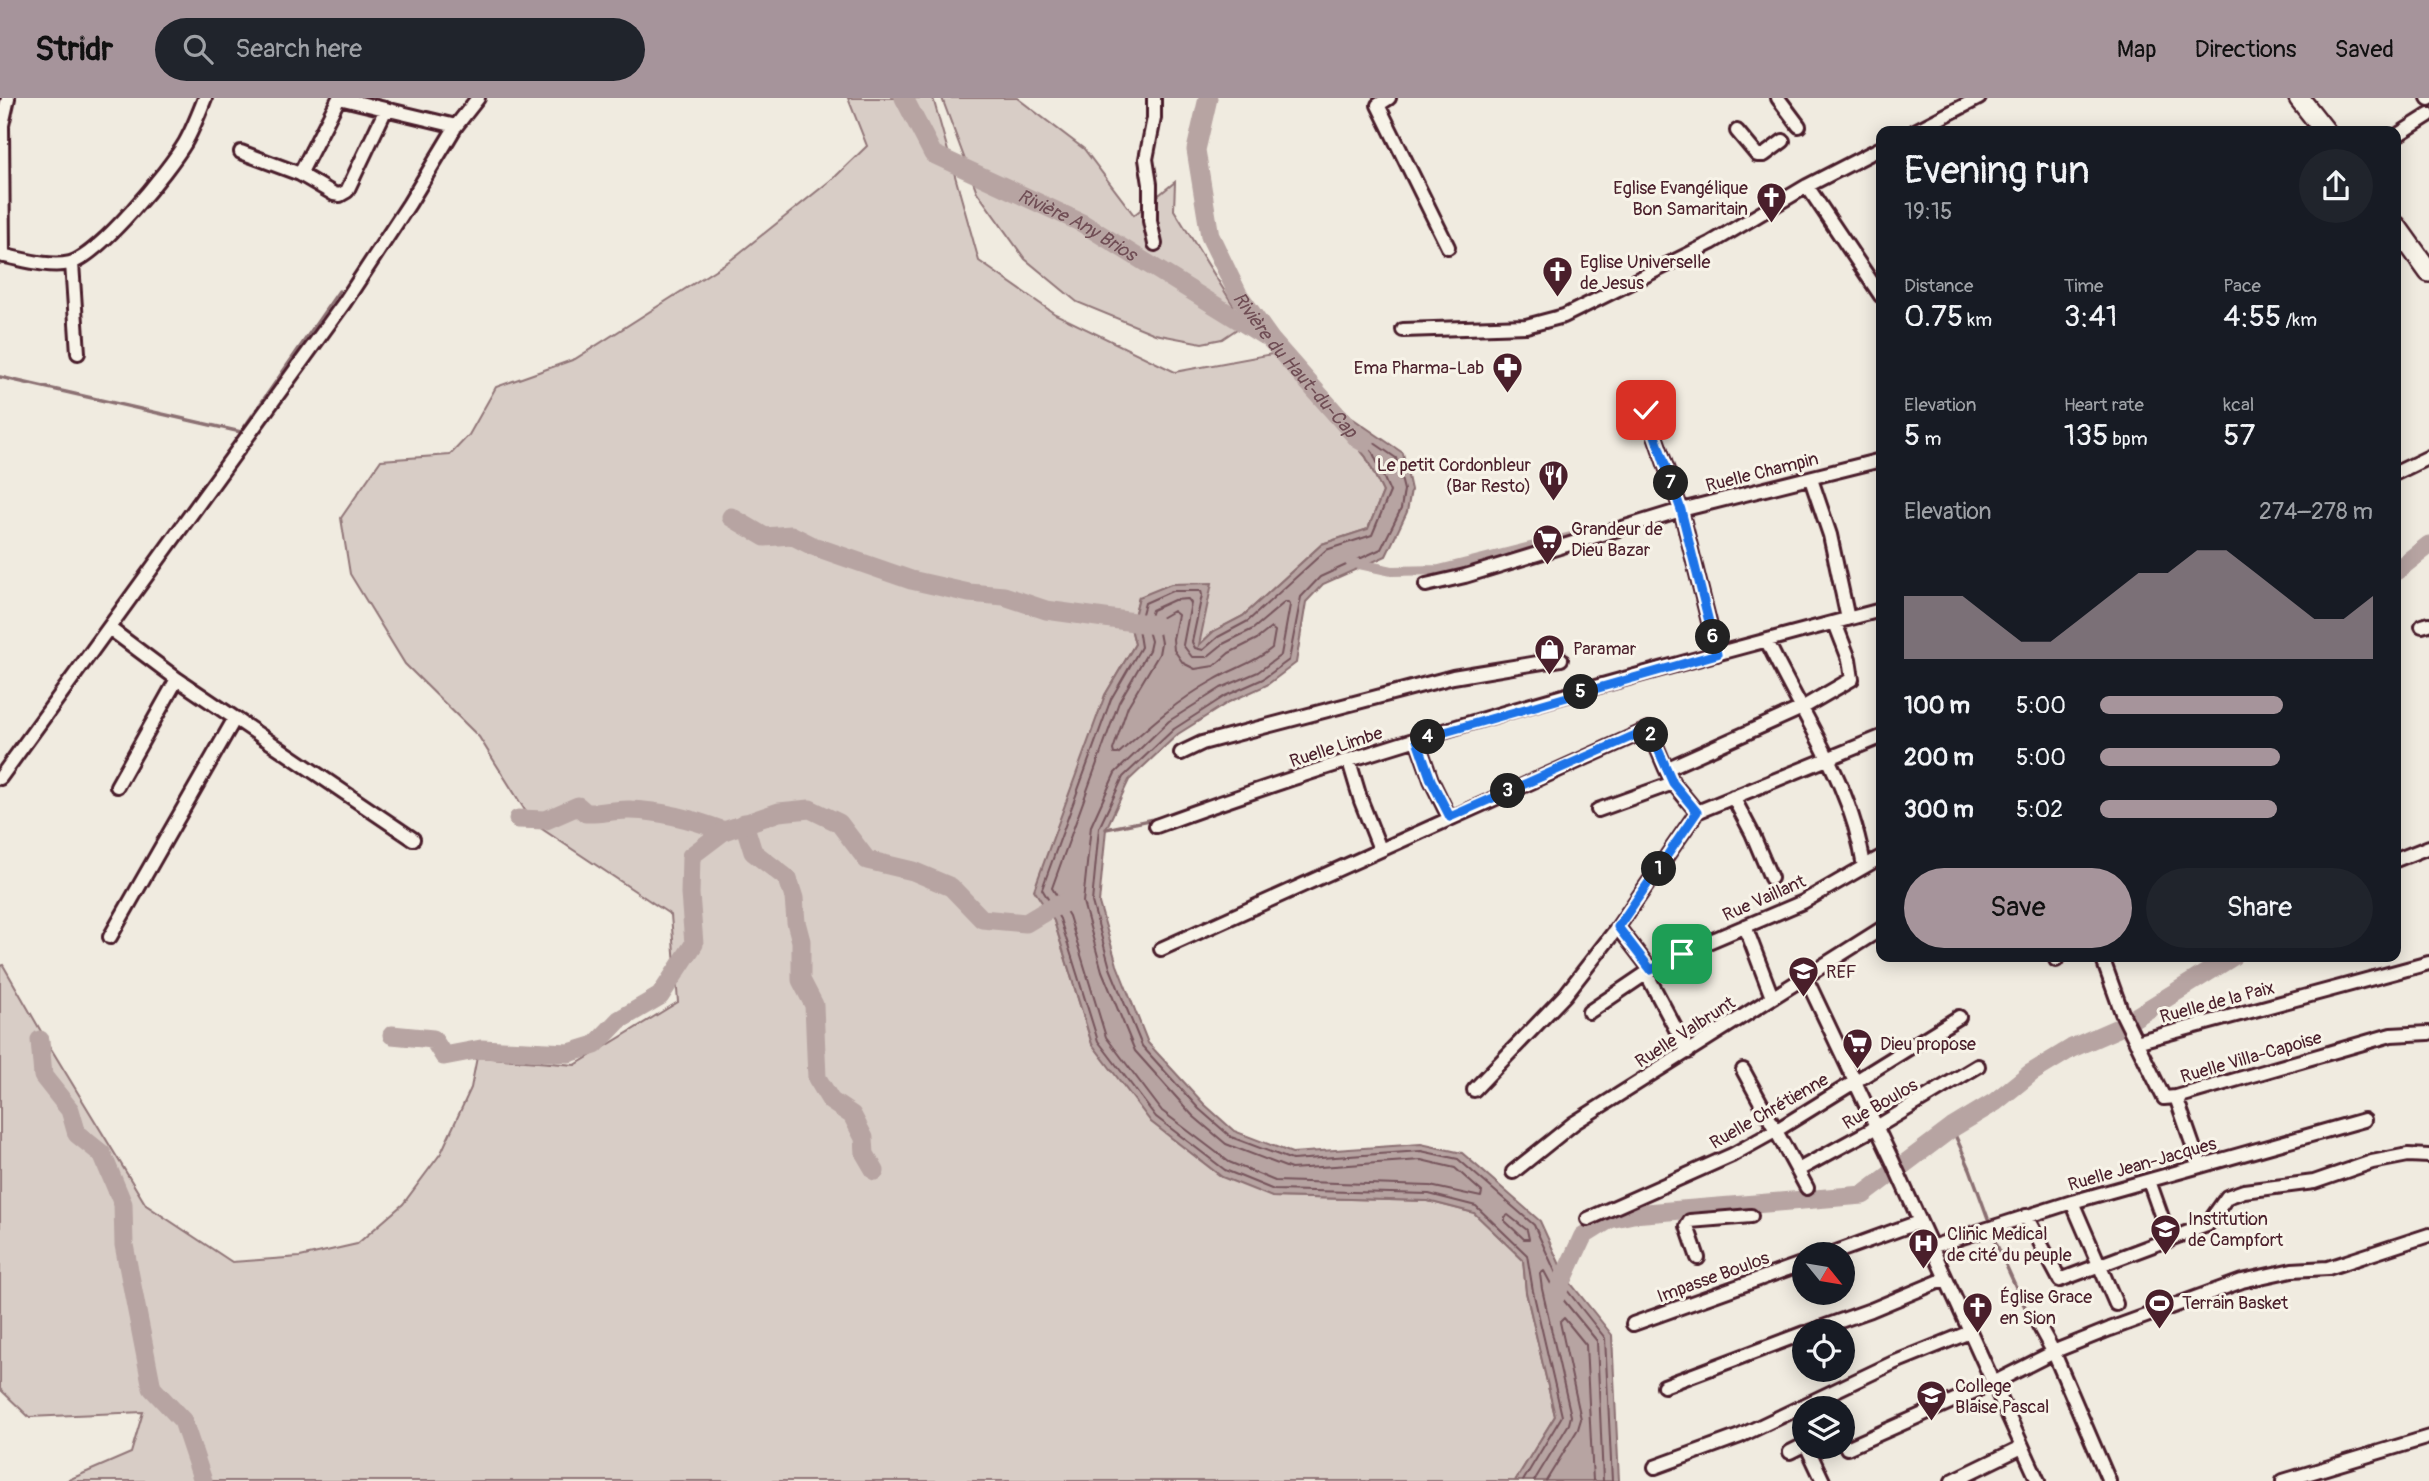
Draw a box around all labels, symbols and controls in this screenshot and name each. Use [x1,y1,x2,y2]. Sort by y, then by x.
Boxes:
search box [155,18,645,81]
text: Stridr [35,29,113,70]
icon: search [179,30,217,68]
text: Search here [235,33,362,65]
text: Map [2117,35,2157,64]
text: Directions [2195,35,2296,64]
text: Saved [2334,35,2394,64]
text: Evening run [1904,147,2090,195]
button: share [2299,149,2373,223]
place label: Eglise Evangélique Bon Samaritain [1613,177,1748,221]
church icon: Eglise Evangélique Bon Samaritain [1754,181,1788,225]
water label: Rivière Any Brios [1014,184,1143,268]
text: 19:15 [1904,197,1952,226]
place label: Eglise Universelle de Jesus [1580,251,1710,295]
church icon: Eglise Universelle de Jesus [1540,255,1574,299]
text: Distance [1904,274,1973,298]
text: Time [2064,274,2103,298]
text: Pace [2223,274,2261,298]
water label: Rivière du Haut-du-Cap [1227,288,1363,444]
text: 0.75 [1904,298,1963,335]
text: 3:41 [2064,298,2118,335]
text: 4:55 [2223,298,2281,335]
text: km [1963,308,1992,332]
text: /km [2281,308,2317,332]
pharmacy icon: Ema Pharma-Lab [1490,351,1524,395]
place label: Ema Pharma-Lab [1354,357,1484,380]
pin [1616,380,1676,440]
icon: check [1627,391,1665,429]
text: Elevation [1904,393,1976,417]
text: Heart rate [2064,393,2144,417]
text: kcal [2223,393,2254,417]
text: 5 [1904,417,1920,454]
text: 135 [2064,417,2108,454]
text: 57 [2223,417,2255,454]
text: m [1920,427,1941,451]
text: bpm [2108,427,2148,451]
street label: Ruelle Champin [1703,447,1821,498]
place label: Le petit Cordonbleur (Bar Resto) [1377,454,1532,498]
restaurant icon: Le petit Cordonbleur (Bar Resto) [1537,458,1571,502]
pin: 7 [1654,466,1688,500]
text: 7 [1665,470,1676,494]
text: Elevation [1904,497,1992,526]
text: 274–278 m [2259,497,2373,526]
place label: Grandeur de Dieu Bazar [1571,518,1663,562]
supermarket icon: Grandeur de Dieu Bazar [1531,522,1565,566]
pin: 6 [1696,620,1730,654]
text: 6 [1707,624,1718,648]
shop icon: Paramar [1533,632,1567,676]
place label: Paramar [1573,638,1637,661]
pin: 5 [1564,674,1598,710]
text: 5 [1575,679,1586,703]
text: 100 m [1904,691,1970,720]
text: 5:00 [2016,691,2066,720]
pin: 2 [1634,718,1668,752]
pin: 4 [1410,720,1446,754]
street label: Ruelle Limbe [1287,722,1386,773]
text: 2 [1645,722,1656,746]
text: 4 [1422,724,1433,748]
text: 200 m [1904,743,1974,772]
text: 5:00 [2016,743,2066,772]
pin: 3 [1490,774,1526,808]
text: 3 [1502,778,1513,802]
text: 300 m [1904,795,1974,824]
text: 5:02 [2016,795,2063,824]
pin: 1 [1642,852,1676,886]
text: 1 [1655,856,1662,880]
button: Save [1904,868,2132,948]
button: Share [2146,868,2373,948]
street label: Rue Vaillant [1719,870,1810,927]
pin [1652,924,1712,984]
icon: arrive [1663,935,1701,973]
school or university icon: REF [1786,955,1820,999]
place label: REF [1826,961,1857,984]
street label: Ruelle de la Paix [2157,976,2277,1029]
street label: Ruelle Valbrunt [1631,991,1740,1073]
street label: Ruelle Villa-Capoise [2178,1026,2325,1089]
supermarket icon: Dieu propose [1840,1027,1874,1071]
place label: Dieu propose [1880,1033,1976,1056]
street label: Ruelle Chrétienne [1706,1068,1833,1155]
street label: Rue Boulos [1838,1074,1922,1135]
street label: Ruelle Jean-Jacques [2065,1132,2219,1197]
place label: Institution de Campfort [2188,1208,2284,1252]
school or university icon: Institution de Campfort [2148,1212,2182,1256]
place label: Clinic Medical de cité du peuple [1947,1223,2072,1267]
hospital icon: Clinic Medical de cité du peuple [1907,1227,1941,1271]
north arrow [1792,1242,1855,1306]
map controls [1792,1242,1855,1459]
street label: Impasse Boulos [1654,1247,1772,1308]
place label: Église Grace en Sion [2000,1286,2092,1330]
sports icon: Terrain Basket [2142,1286,2176,1330]
church icon: Église Grace en Sion [1960,1290,1994,1334]
place label: Terrain Basket [2182,1292,2289,1315]
button: locate [1792,1319,1855,1382]
place label: College Blaise Pascal [1955,1375,2049,1419]
school or university icon: College Blaise Pascal [1915,1379,1949,1423]
button: layers [1792,1396,1855,1459]

